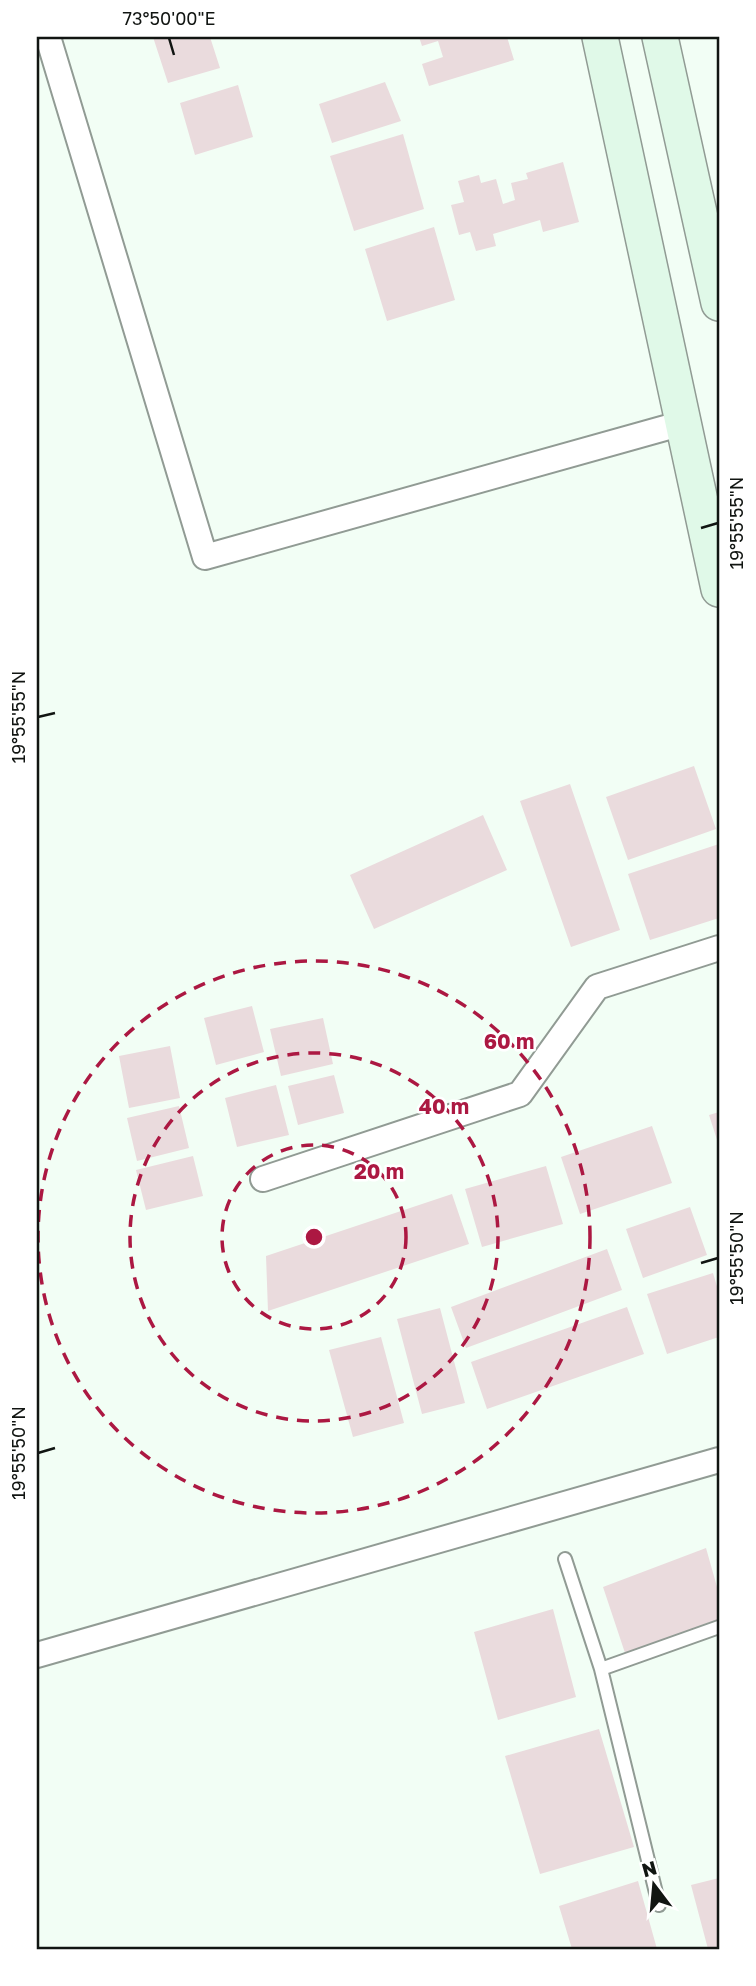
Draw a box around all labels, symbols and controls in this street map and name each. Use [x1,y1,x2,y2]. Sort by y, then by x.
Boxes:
text: 73°50'00"E [123,7,215,29]
text: 19°55'55"N [725,476,747,570]
text: 19°55'55"N [7,670,29,764]
text: 60 m [484,1028,534,1054]
text: 40 m [419,1093,469,1119]
text: 20 m [354,1158,404,1184]
text: 19°55'50"N [725,1211,747,1305]
centre of rings [302,1225,326,1249]
text: 19°55'50"N [7,1406,29,1500]
north arrow [620,1850,690,1920]
text: N [639,1855,659,1881]

